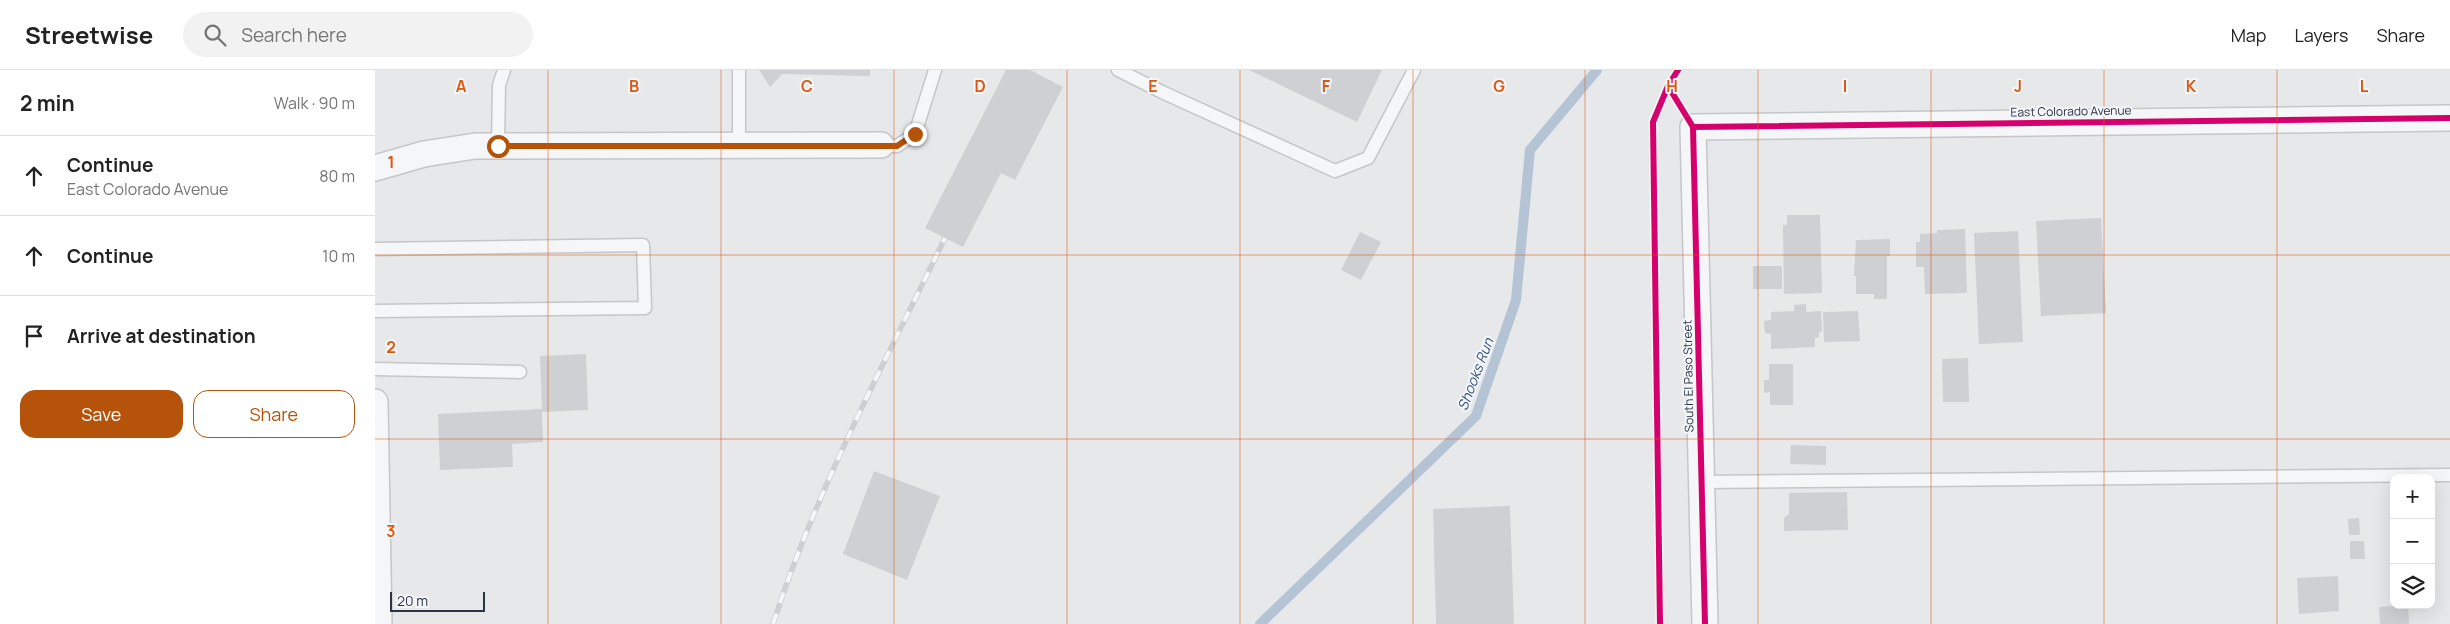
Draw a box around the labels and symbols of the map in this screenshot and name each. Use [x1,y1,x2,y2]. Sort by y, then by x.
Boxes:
text: A [456,75,467,97]
text: B [629,75,639,97]
text: C [801,75,813,97]
text: D [974,75,986,97]
text: E [1148,75,1158,97]
text: F [1322,75,1331,97]
text: G [1493,75,1505,97]
text: H [1666,75,1678,97]
text: I [1843,75,1847,97]
text: J [2014,75,2022,97]
text: K [2186,75,2197,97]
text: L [2360,75,2369,97]
street label: East Colorado Avenue [2010,101,2132,121]
route end [904,123,927,146]
route start [487,135,510,158]
text: 1 [387,151,395,173]
street label: South El Paso Street [1679,319,1697,432]
water label: Shooks Run [1453,335,1498,413]
text: 2 [386,336,396,358]
text: 3 [386,520,396,542]
scale bar [390,589,485,612]

